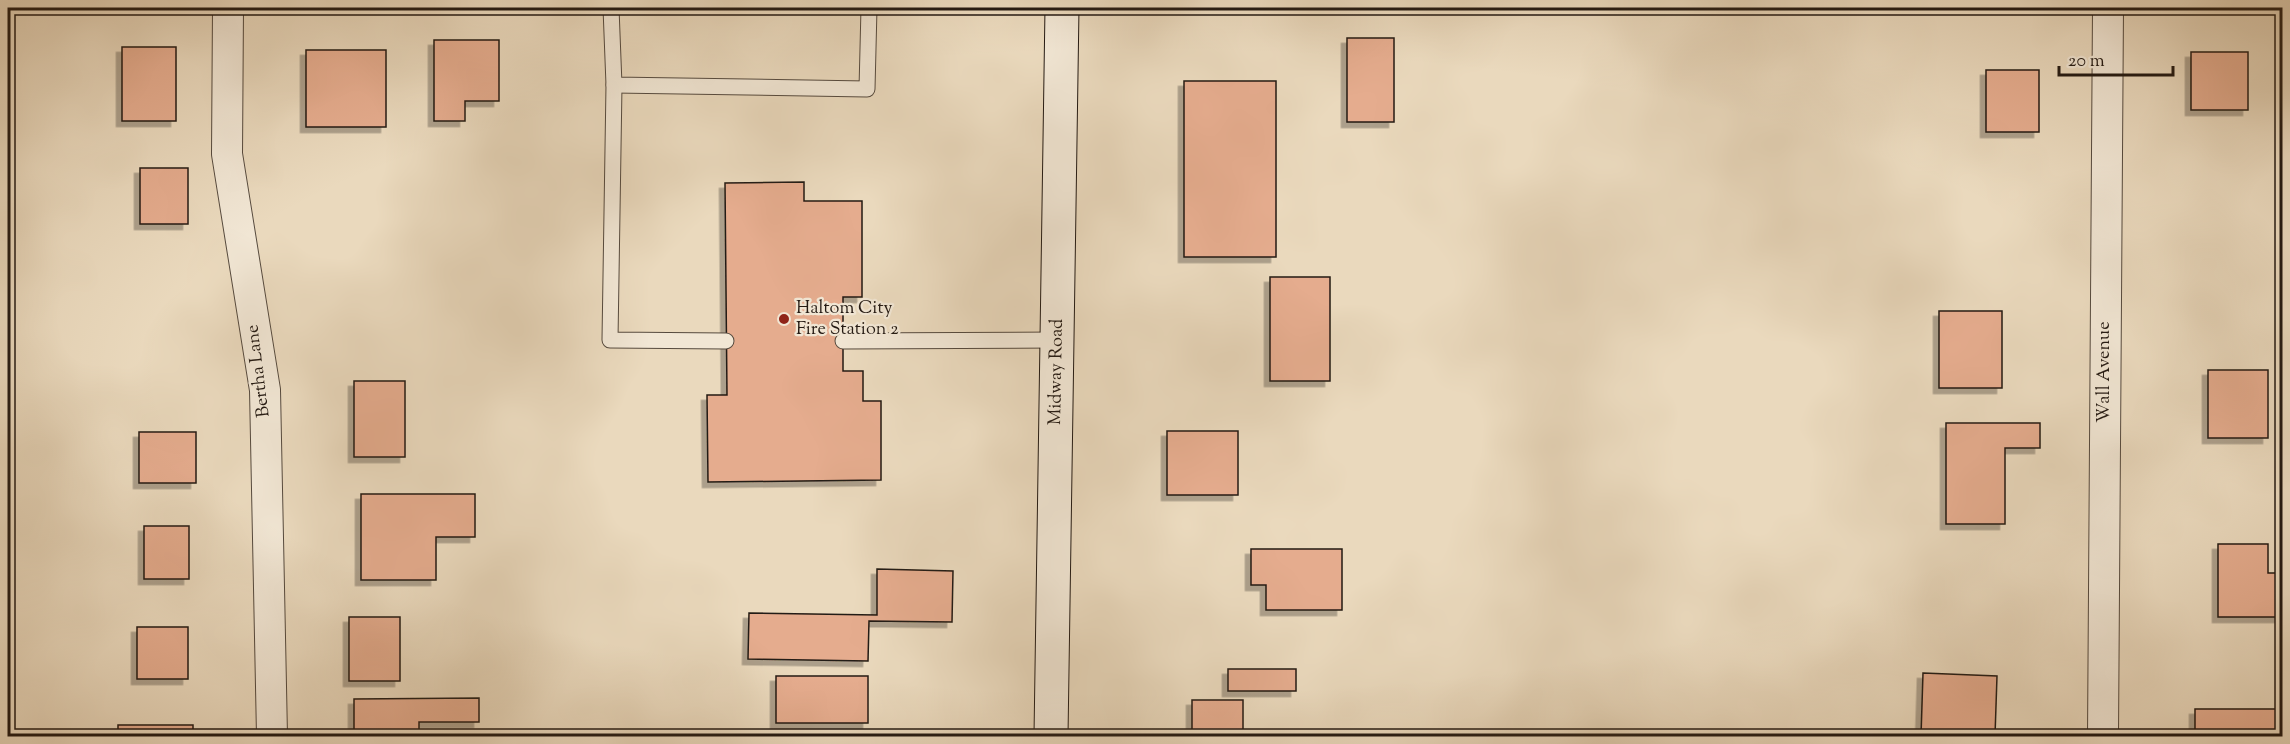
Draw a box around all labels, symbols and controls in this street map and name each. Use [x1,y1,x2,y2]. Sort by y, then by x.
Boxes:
scale bar [2059,39,2173,77]
text: 20 m [2068,49,2105,75]
place label: Haltom City Fire Station 2 [796,296,899,343]
marker: Haltom City Fire Station 2 [777,312,791,326]
street label: Midway Road [1043,319,1071,425]
street label: Wall Avenue [2092,321,2118,423]
street label: Bertha Lane [240,323,278,419]

